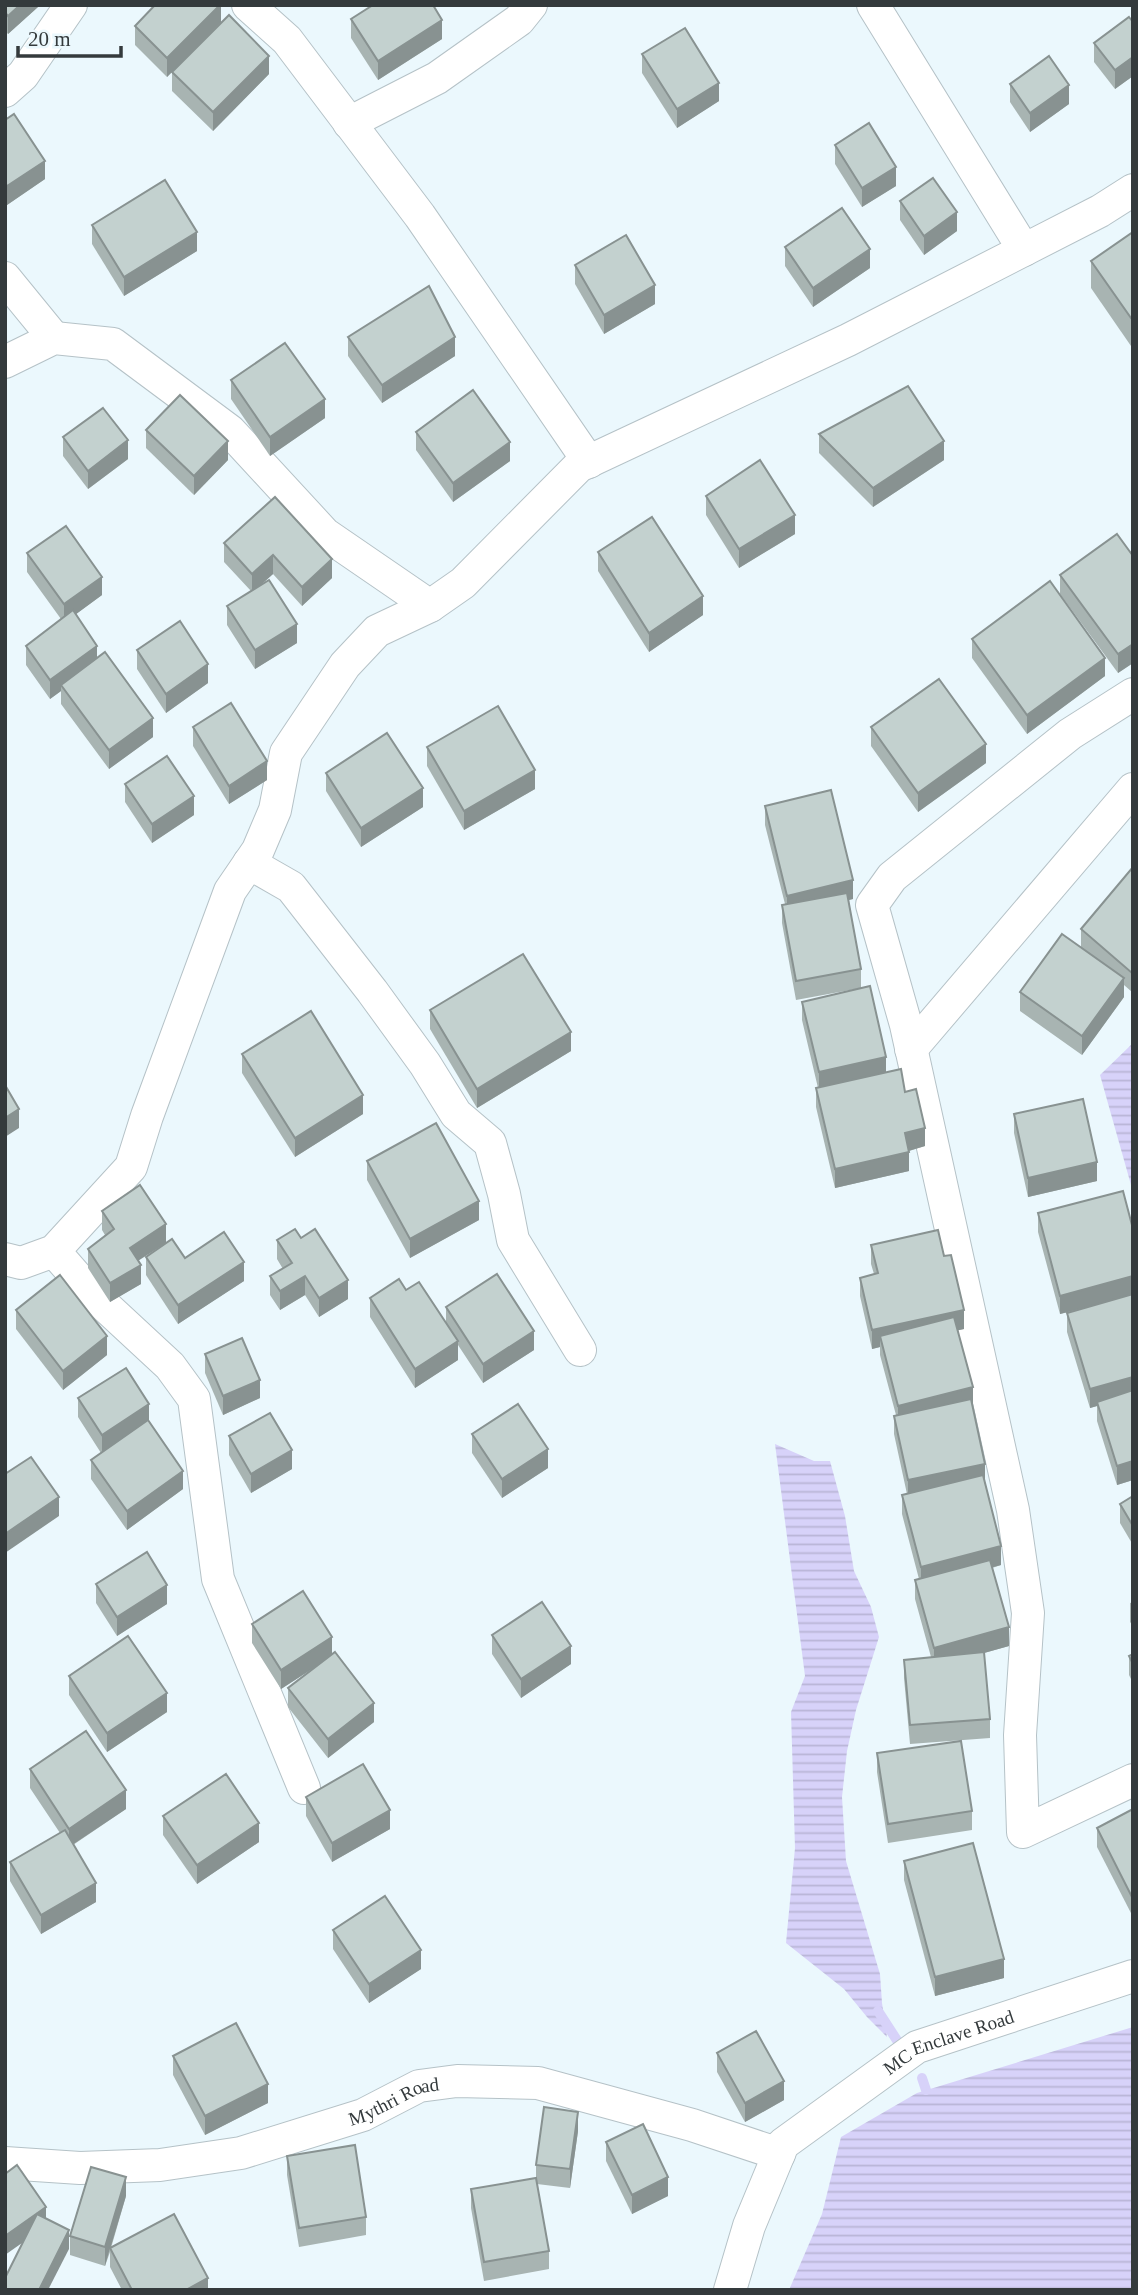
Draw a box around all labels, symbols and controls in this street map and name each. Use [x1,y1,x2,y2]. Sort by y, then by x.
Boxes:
scale bar [18,14,121,58]
text: 20 m [28,27,71,51]
street label: MC Enclave Road [879,2006,1017,2079]
street label: Mythri Road [346,2073,441,2130]

